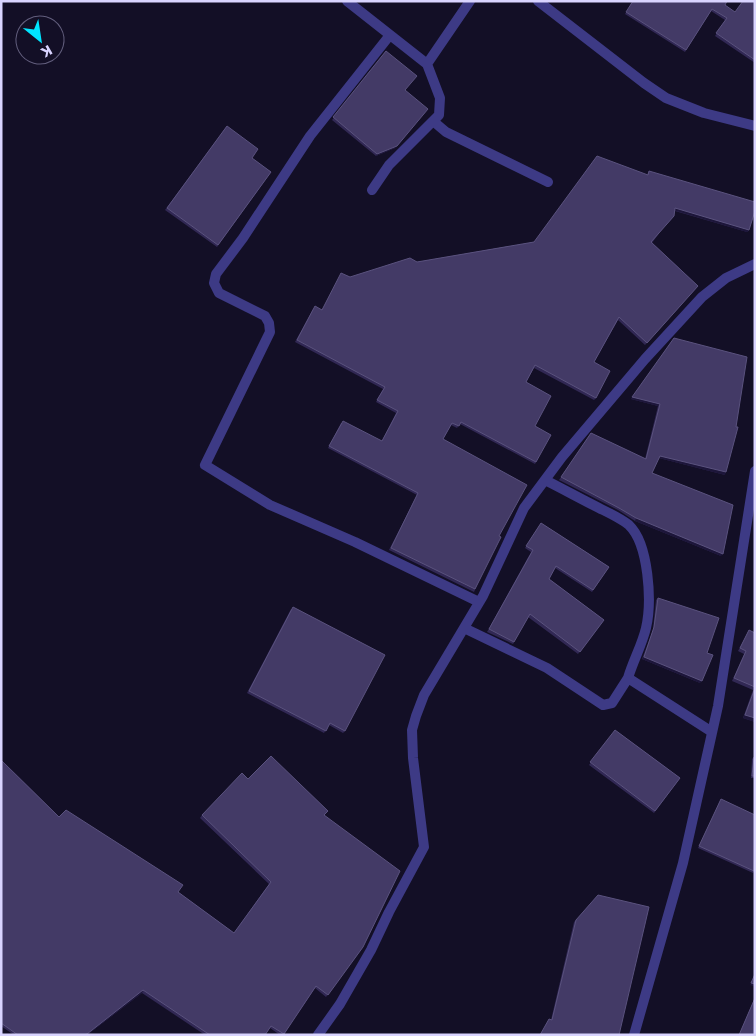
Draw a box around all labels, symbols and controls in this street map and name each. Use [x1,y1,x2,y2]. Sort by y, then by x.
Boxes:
north arrow [15,15,65,65]
text: K [38,42,55,62]

